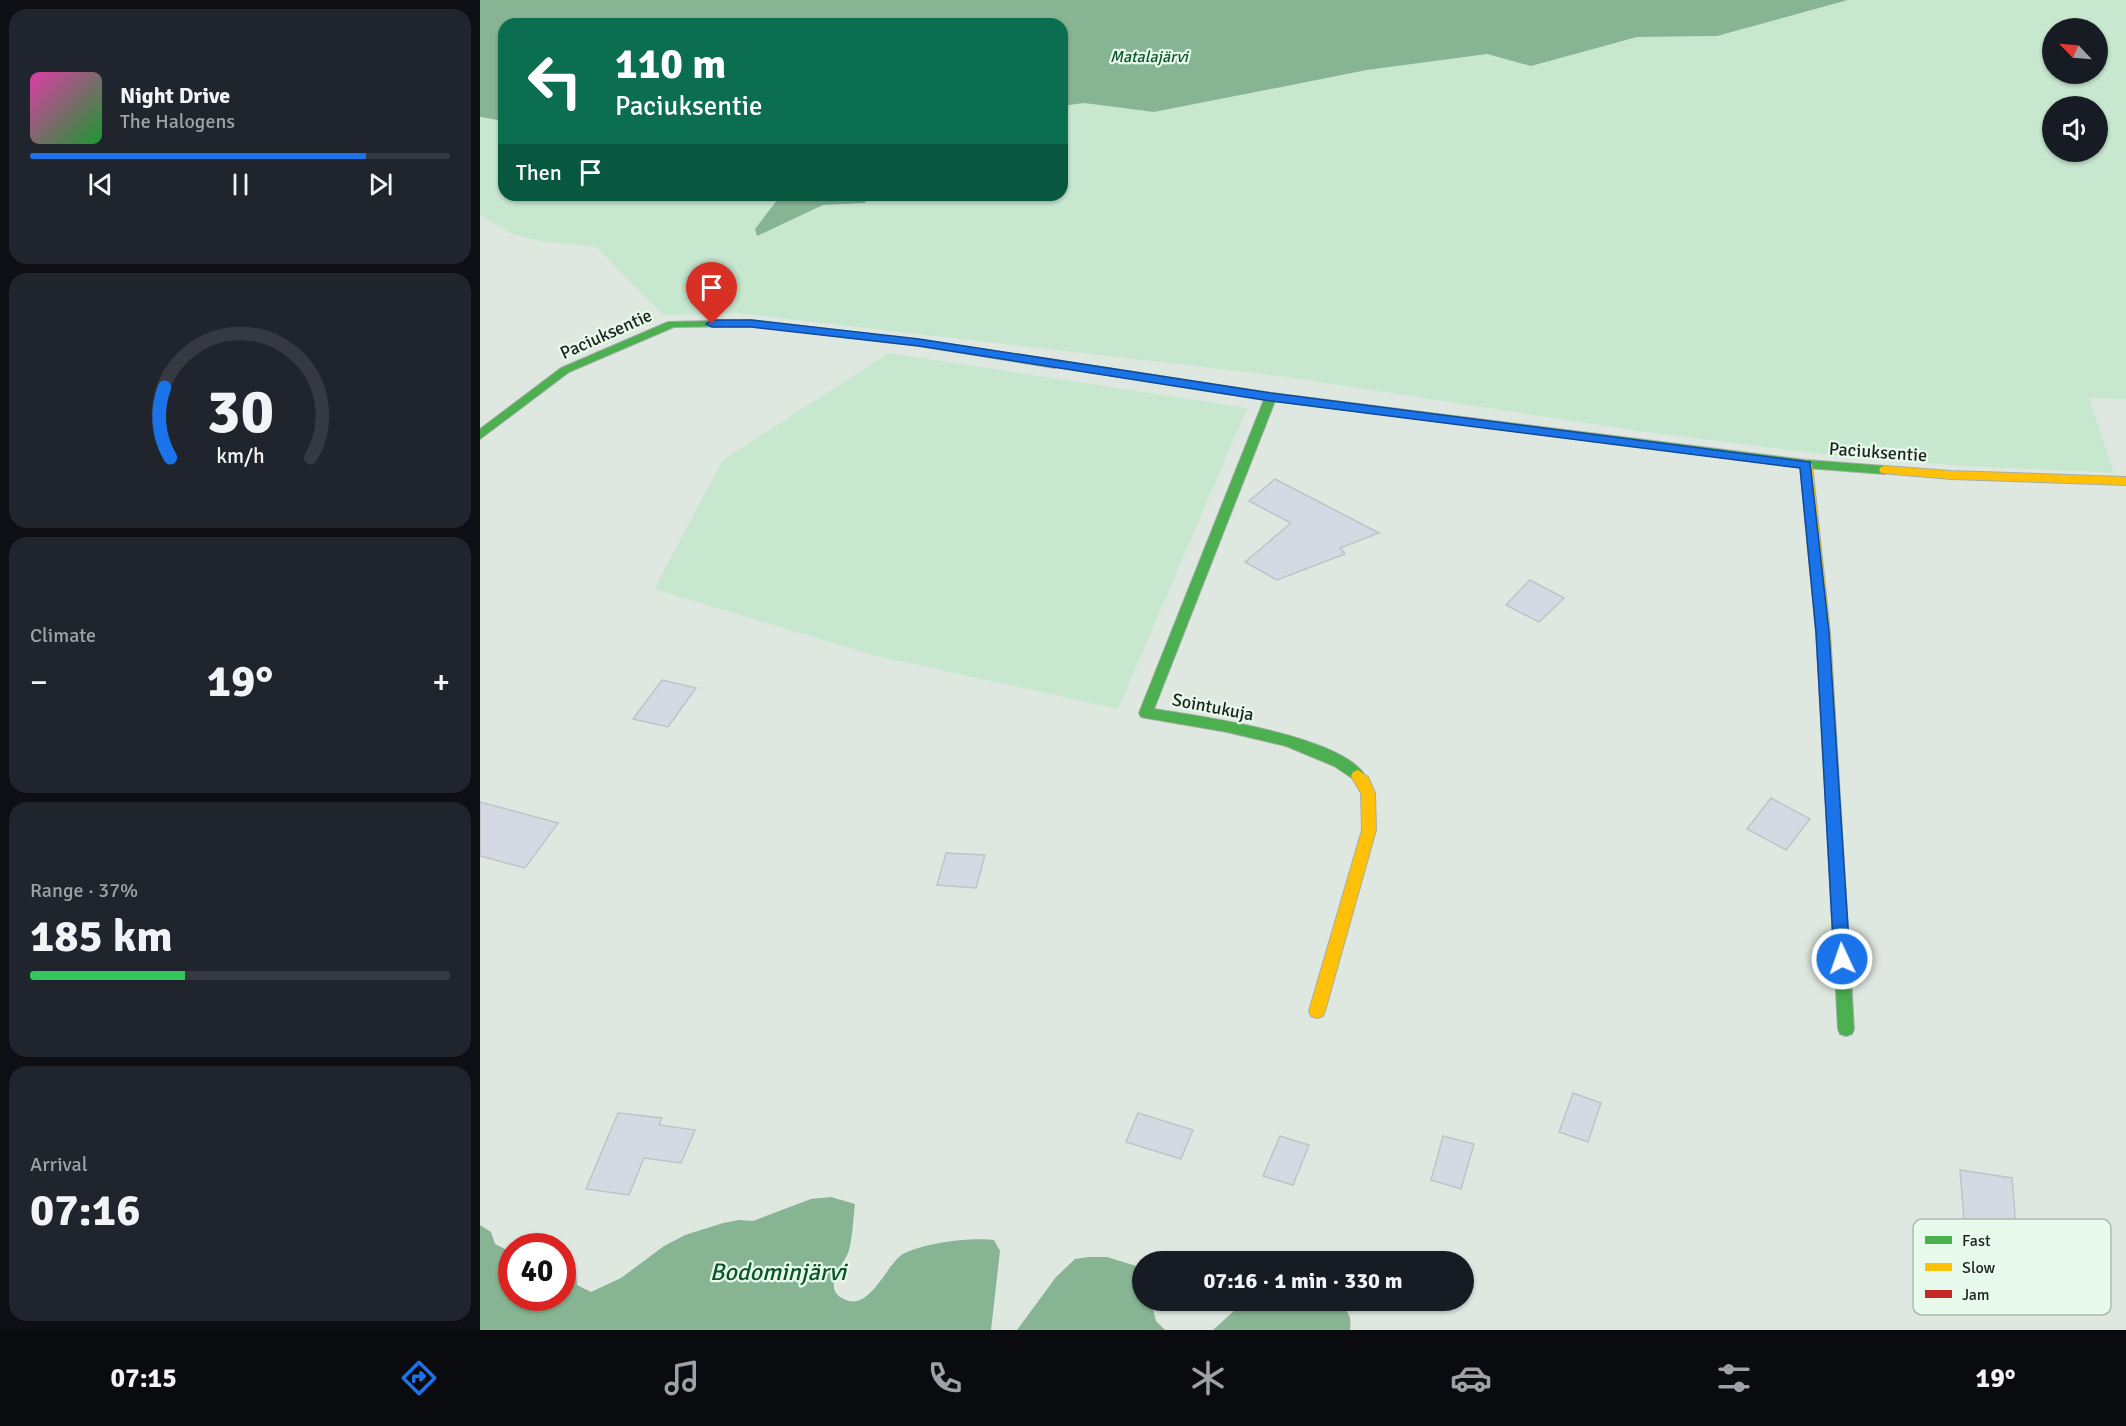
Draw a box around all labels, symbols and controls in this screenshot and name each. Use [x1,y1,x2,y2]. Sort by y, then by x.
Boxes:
north arrow [2042,18,2108,84]
map controls [2042,18,2108,162]
text: 110 m [615,39,726,90]
icon: left [516,42,594,120]
water label: Matalajärvi [1110,47,1189,67]
text: Night Drive [120,82,230,109]
text: Paciuksentie [615,90,762,123]
button: sound [2042,96,2108,162]
text: The Halogens [120,109,235,134]
icon: arrive [574,156,607,189]
text: Then [516,159,562,186]
icon: previous [84,168,117,201]
icon: pause [224,168,257,201]
icon: next [364,168,397,201]
pin [686,262,737,324]
icon: arrive [695,271,728,304]
street label: Paciuksentie [557,304,655,364]
text: 30 [206,373,274,450]
street label: Paciuksentie [1828,438,1928,466]
text: km/h [216,443,264,469]
text: Climate [30,623,96,648]
text: 19° [207,654,273,709]
text: − [30,662,48,703]
text: + [432,662,450,703]
street label: Sointukuja [1170,688,1256,726]
text: Range · 37% [30,878,138,903]
text: 185 km [30,909,173,964]
position arrow [1810,927,1874,991]
text: Arrival [30,1152,88,1177]
text: 07:16 [30,1183,140,1238]
legend [1913,1219,2111,1315]
text: Fast [1962,1231,1991,1251]
speed limit sign: 40 [498,1233,576,1311]
water label: Bodominjärvi [710,1257,848,1287]
text: Slow [1962,1258,1996,1278]
text: 07:16 · 1 min · 330 m [1203,1267,1403,1294]
text: Jam [1962,1285,1990,1305]
icon: directions [398,1357,440,1399]
icon: music [661,1357,703,1399]
icon: phone [924,1357,966,1399]
icon: climate [1187,1357,1229,1399]
icon: car [1450,1357,1492,1399]
icon: filters [1713,1357,1755,1399]
text: 07:15 [110,1362,177,1395]
text: 19° [1976,1362,2016,1395]

